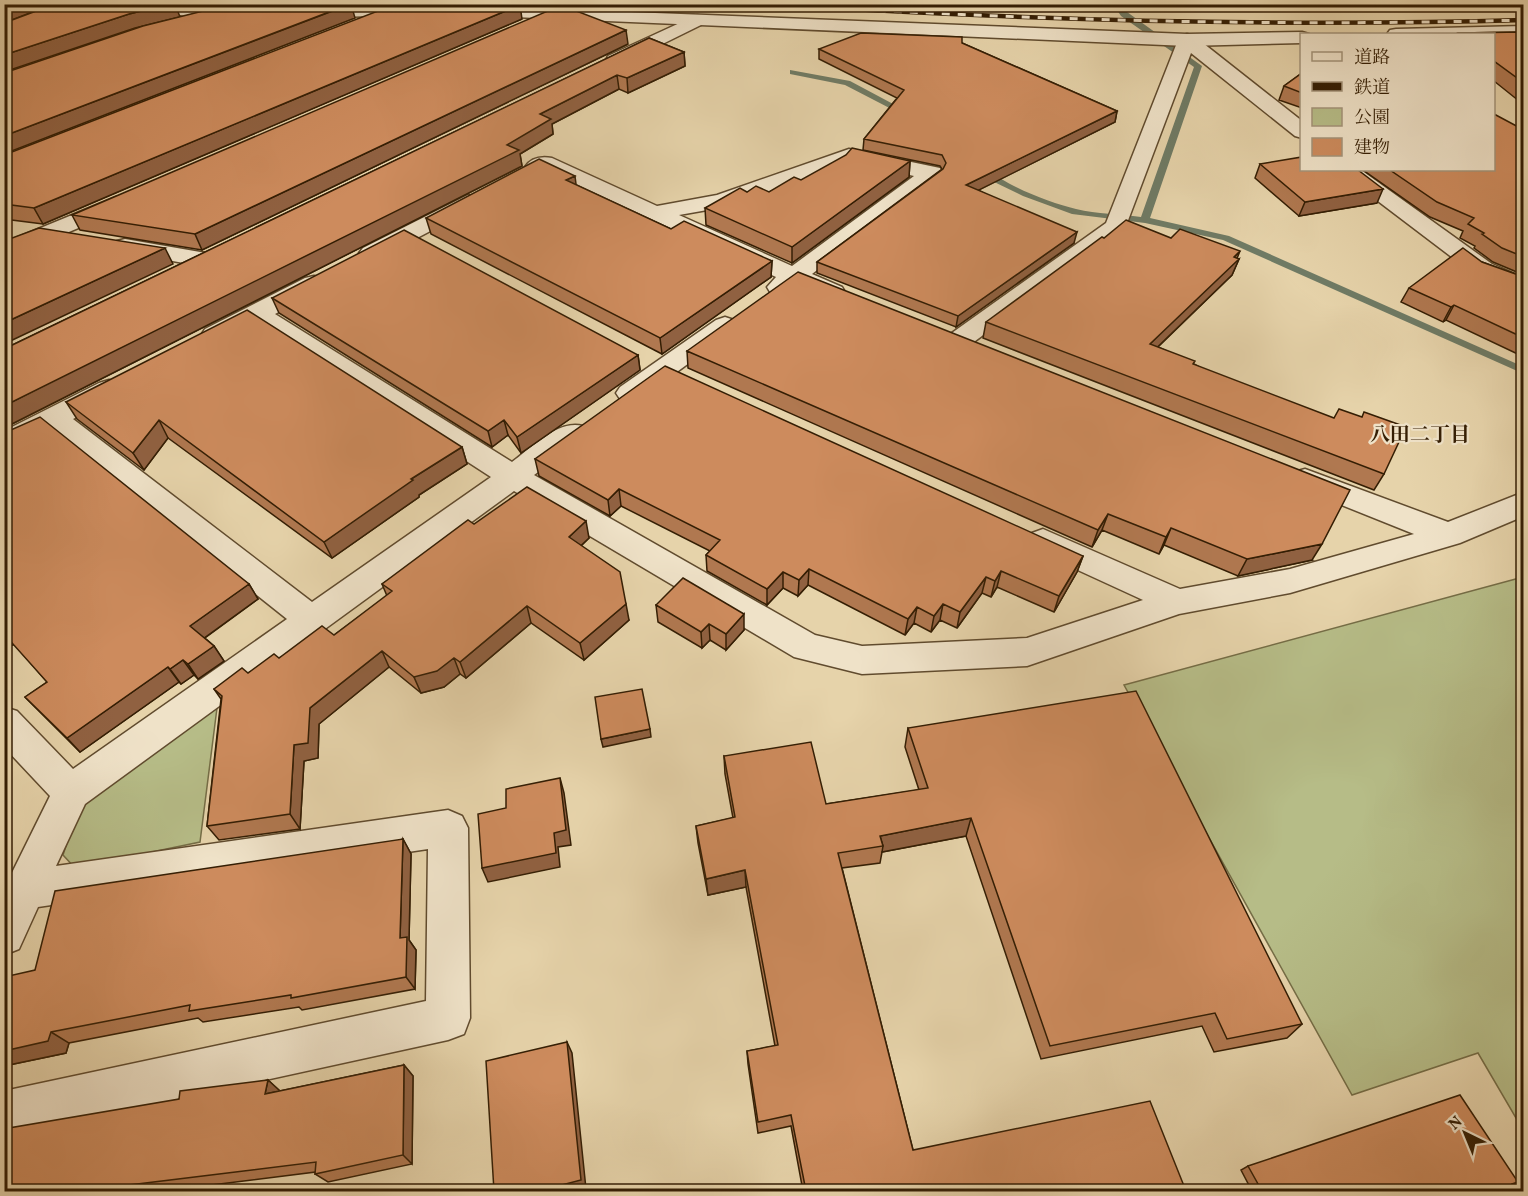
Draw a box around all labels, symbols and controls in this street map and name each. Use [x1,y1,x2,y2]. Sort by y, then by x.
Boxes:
legend [1300,33,1495,171]
text: 道路 [1354,46,1390,71]
text: 鉄道 [1354,76,1390,101]
text: 公園 [1354,106,1390,131]
text: 建物 [1354,136,1390,161]
district label: 八田二丁目 [1370,422,1470,450]
north arrow [1435,1103,1495,1163]
text: N [1444,1111,1468,1136]

